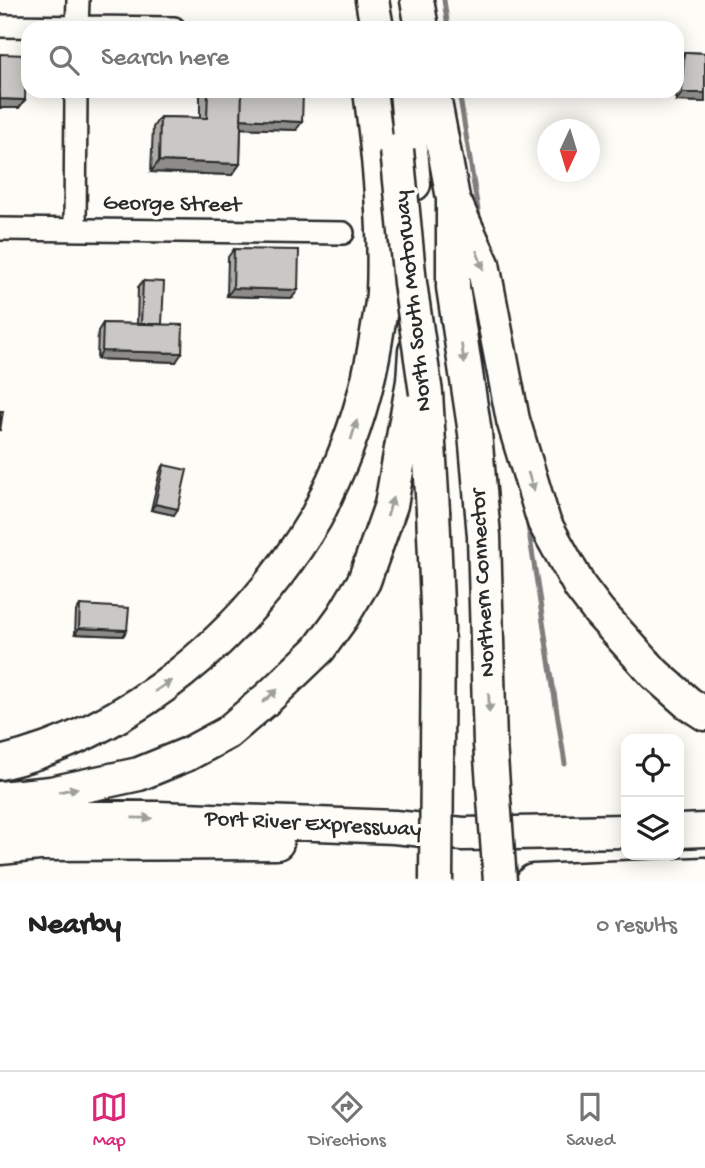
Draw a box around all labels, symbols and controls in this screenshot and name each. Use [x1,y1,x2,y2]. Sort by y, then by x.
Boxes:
search box [21,21,684,98]
icon: search [45,41,83,79]
text: Search here [101,44,229,75]
north arrow [537,119,600,182]
street label: North South Motorway [389,189,439,413]
street label: George Street [103,190,243,220]
one-way arrow [475,250,486,271]
one-way arrow [458,343,469,365]
one-way arrow [349,419,360,440]
one-way arrow [526,472,537,493]
street label: Northern Connector [465,486,502,678]
one-way arrow [385,496,395,517]
one-way arrow [154,679,172,693]
one-way arrow [262,689,279,704]
one-way arrow [483,692,495,714]
map controls [621,734,684,860]
button: locate [621,734,684,797]
one-way arrow [57,784,79,795]
button: layers [621,797,684,860]
street label: Port River Expressway [203,806,422,844]
one-way arrow [131,812,153,824]
text: Nearby [28,909,121,944]
text: 0 results [596,913,677,940]
tab: Map [90,1088,128,1153]
tab: Directions [309,1088,386,1153]
tab: Saved [566,1088,615,1153]

